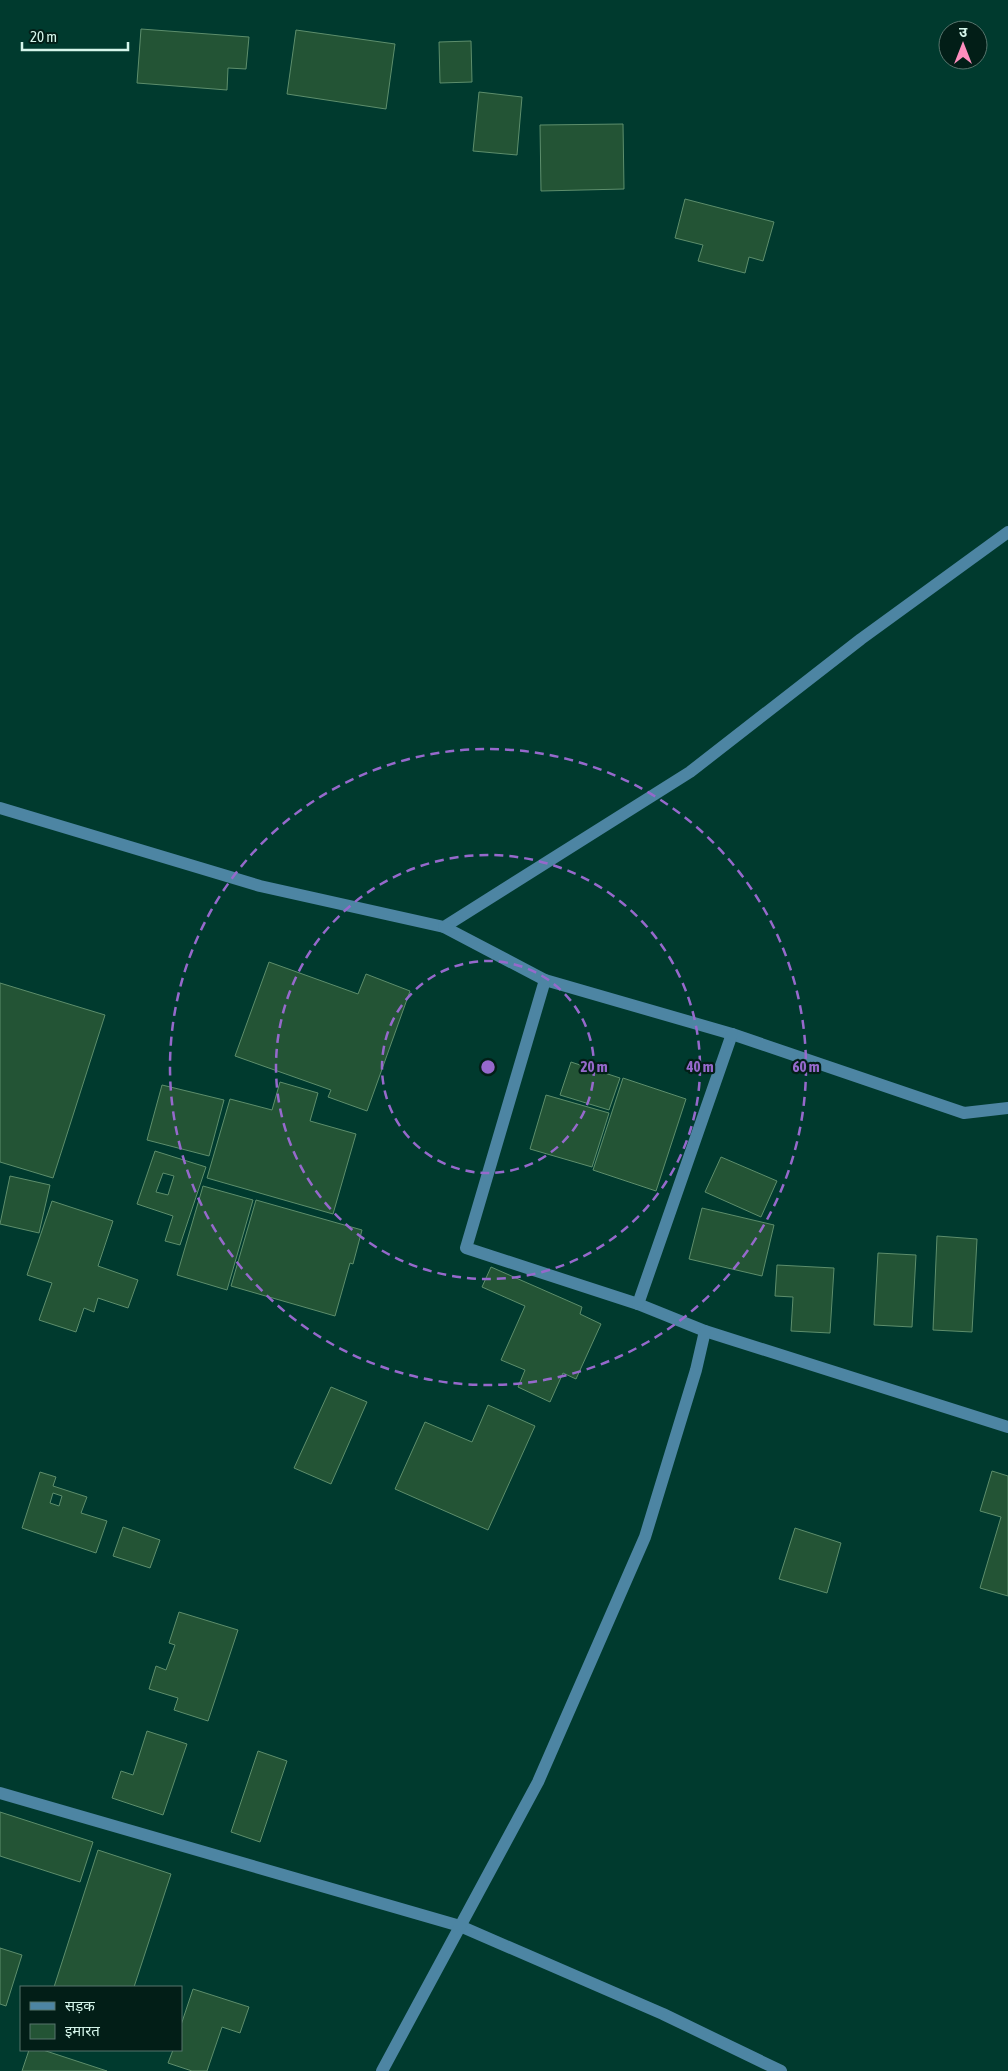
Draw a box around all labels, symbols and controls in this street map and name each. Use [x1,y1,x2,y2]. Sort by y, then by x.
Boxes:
scale bar [22,20,129,52]
north arrow [938,20,988,70]
text: उ [959,24,968,40]
text: 20 m [30,28,57,45]
centre of rings [479,1058,497,1076]
text: 20 m [581,1058,608,1075]
text: 40 m [686,1058,714,1075]
text: 60 m [793,1058,820,1075]
legend [20,1986,182,2051]
text: सड़क [65,1997,95,2014]
text: इमारत [65,2022,100,2039]

